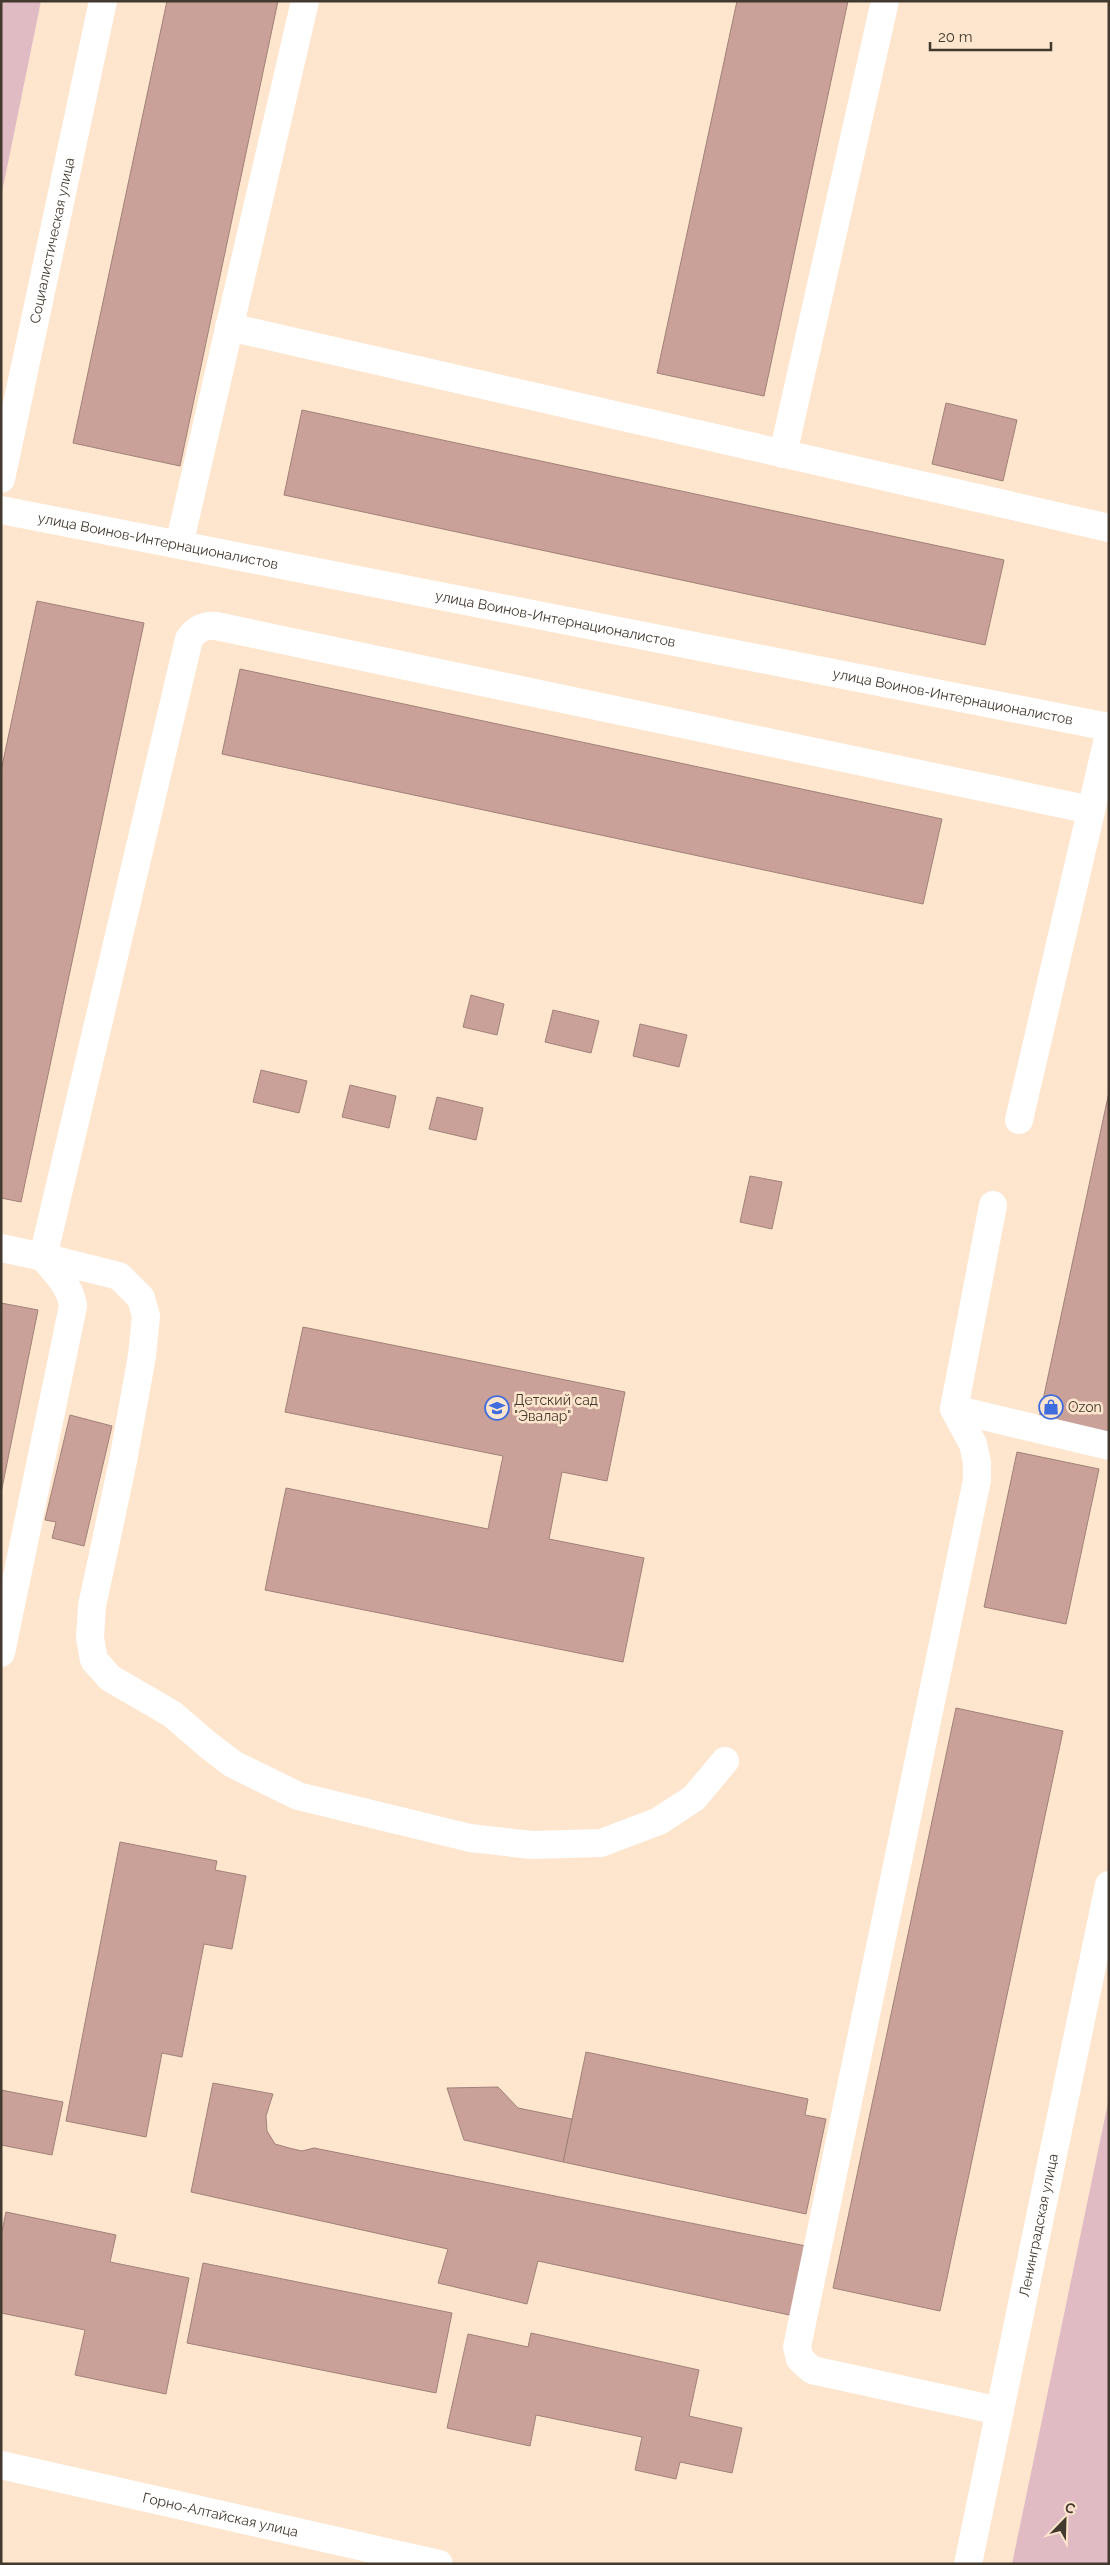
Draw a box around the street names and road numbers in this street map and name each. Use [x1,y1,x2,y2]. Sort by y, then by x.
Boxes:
street label: Социалистическая улица [26,156,77,325]
street label: улица Воинов-Интернационалистов [37,509,279,572]
street label: улица Воинов-Интернационалистов [434,587,677,650]
street label: улица Воинов-Интернационалистов [831,665,1074,728]
street label: Ленинградская улица [1016,2152,1061,2298]
street label: Горно-Алтайская улица [141,2489,300,2540]

